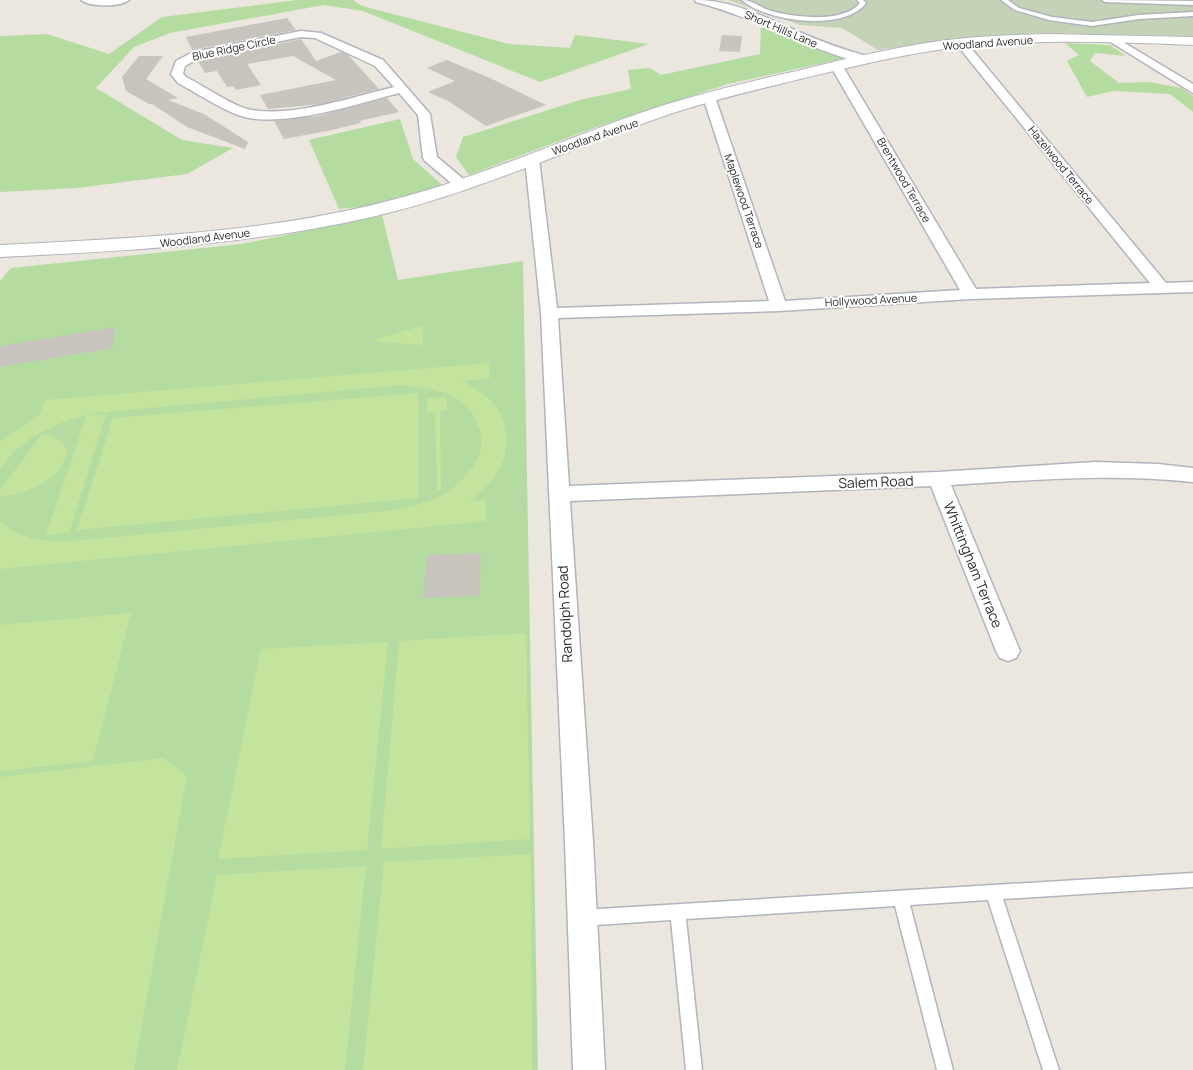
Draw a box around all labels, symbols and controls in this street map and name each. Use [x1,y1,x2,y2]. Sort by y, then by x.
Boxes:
street label: Short Hills Lane [742,6,821,51]
street label: Blue Ridge Circle [191,31,278,64]
street label: Woodland Avenue [942,32,1034,53]
street label: Woodland Avenue [550,114,641,158]
street label: Hazelwood Terrace [1025,123,1098,207]
street label: Brentwood Terrace [874,134,935,226]
street label: Maplewood Terrace [721,152,768,251]
street label: Woodland Avenue [159,224,251,250]
street label: Hollywood Avenue [824,290,918,309]
street label: Salem Road [838,471,914,492]
street label: Whittingham Terrace [939,499,1007,631]
street label: Randolph Road [552,565,577,663]

